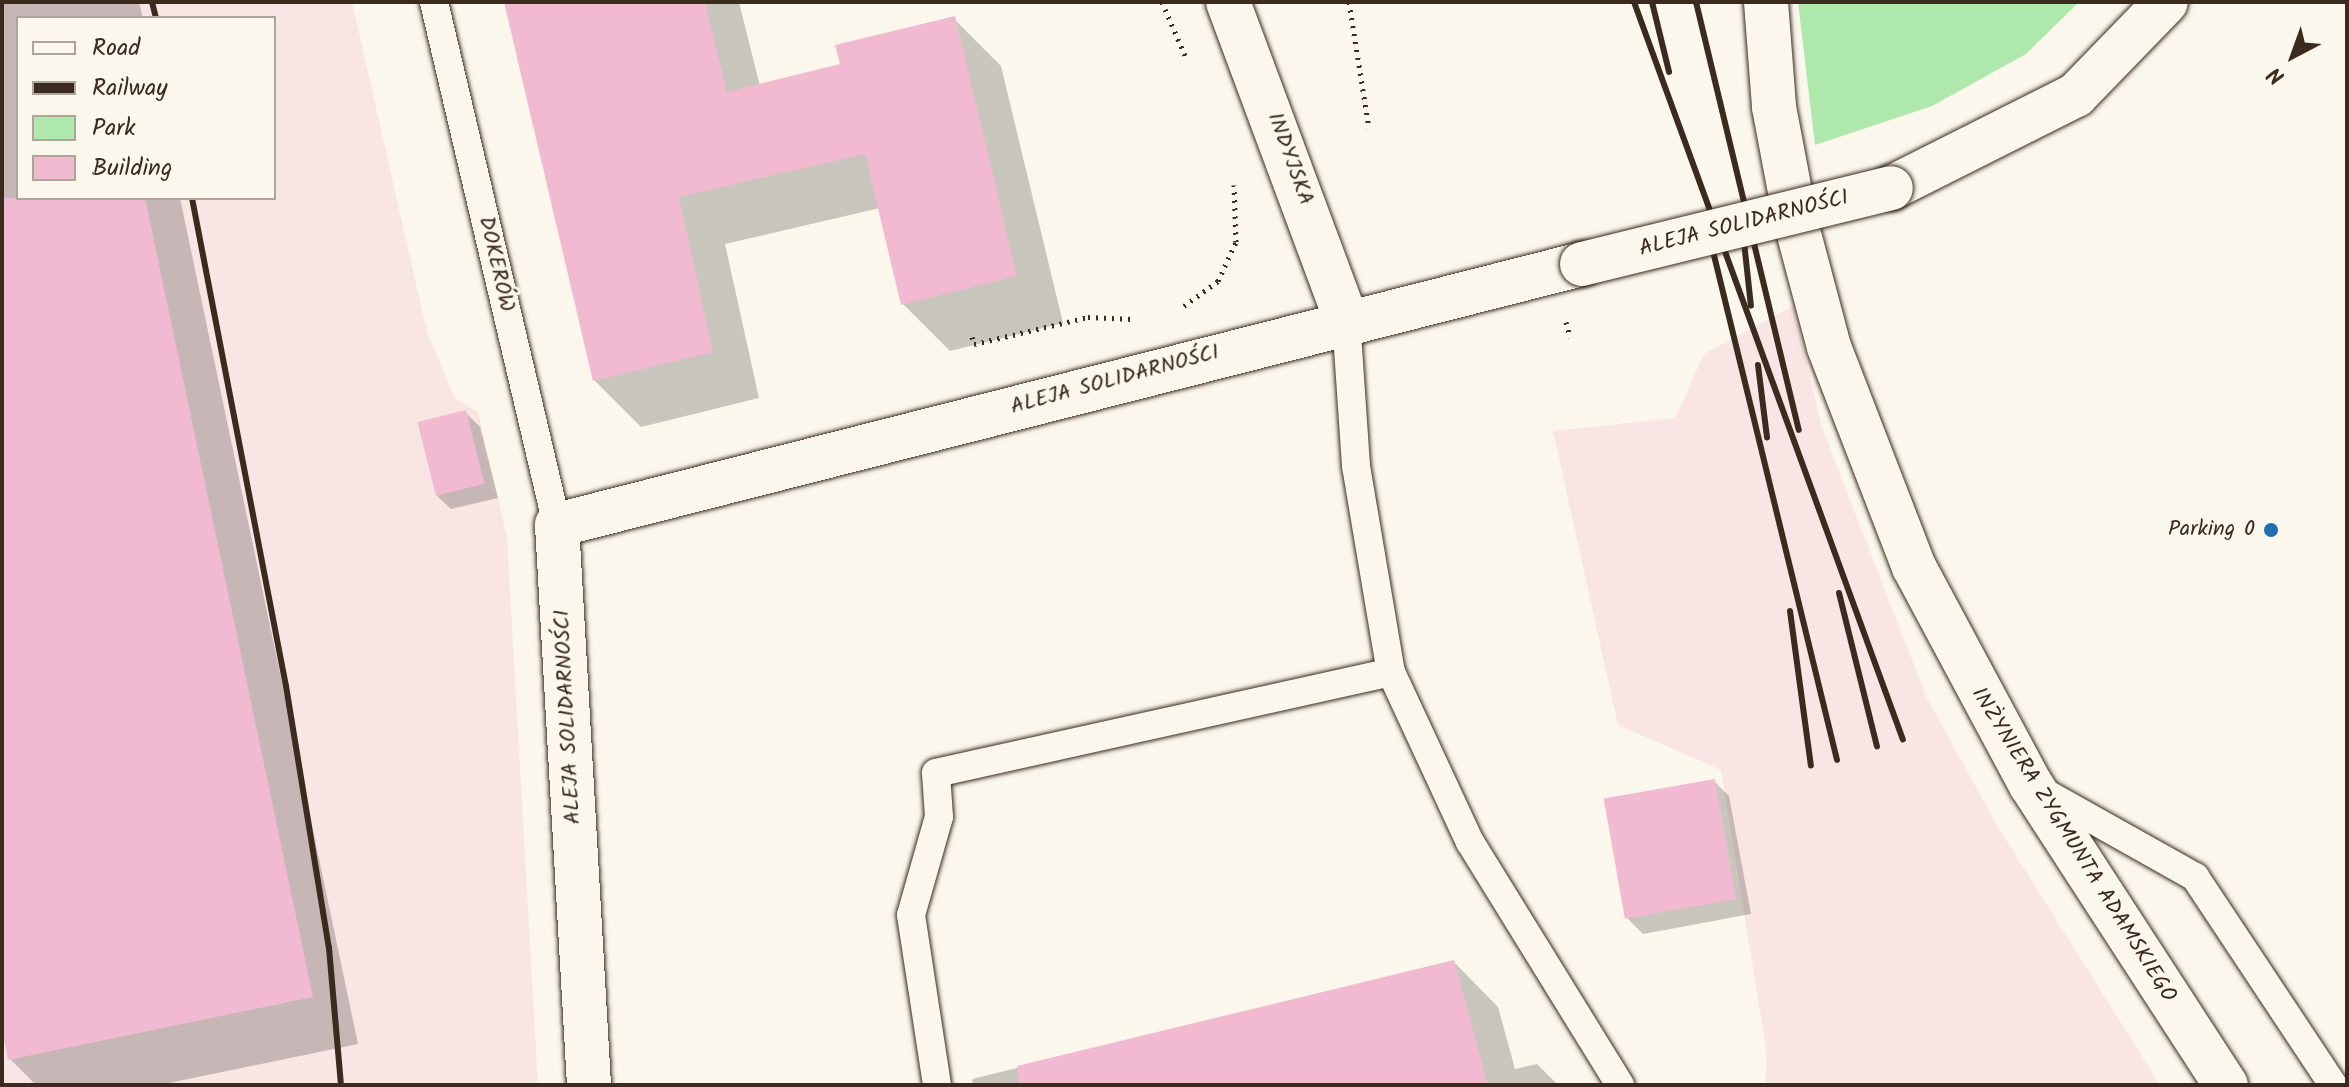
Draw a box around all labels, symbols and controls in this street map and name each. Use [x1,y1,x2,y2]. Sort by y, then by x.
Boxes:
legend [16,16,276,200]
north arrow [2253,16,2333,96]
text: Road [92,29,140,68]
text: N [2260,57,2294,92]
text: Railway [92,69,168,108]
text: Park [92,109,136,148]
street label: INDYJSKA [1261,109,1319,209]
text: Building [92,149,172,188]
street label: ALEJA SOLIDARNOŚCI [1636,185,1852,263]
street label: DOKERÓW [472,214,520,314]
street label: ALEJA SOLIDARNOŚCI [1008,339,1222,421]
place label: Parking 0 [2168,517,2255,543]
marker: Parking 0 [2262,521,2280,539]
street label: ALEJA SOLIDARNOŚCI [549,609,587,825]
street label: INŻYNIERA ZYGMUNTA ADAMSKIEGO [1965,683,2181,1007]

